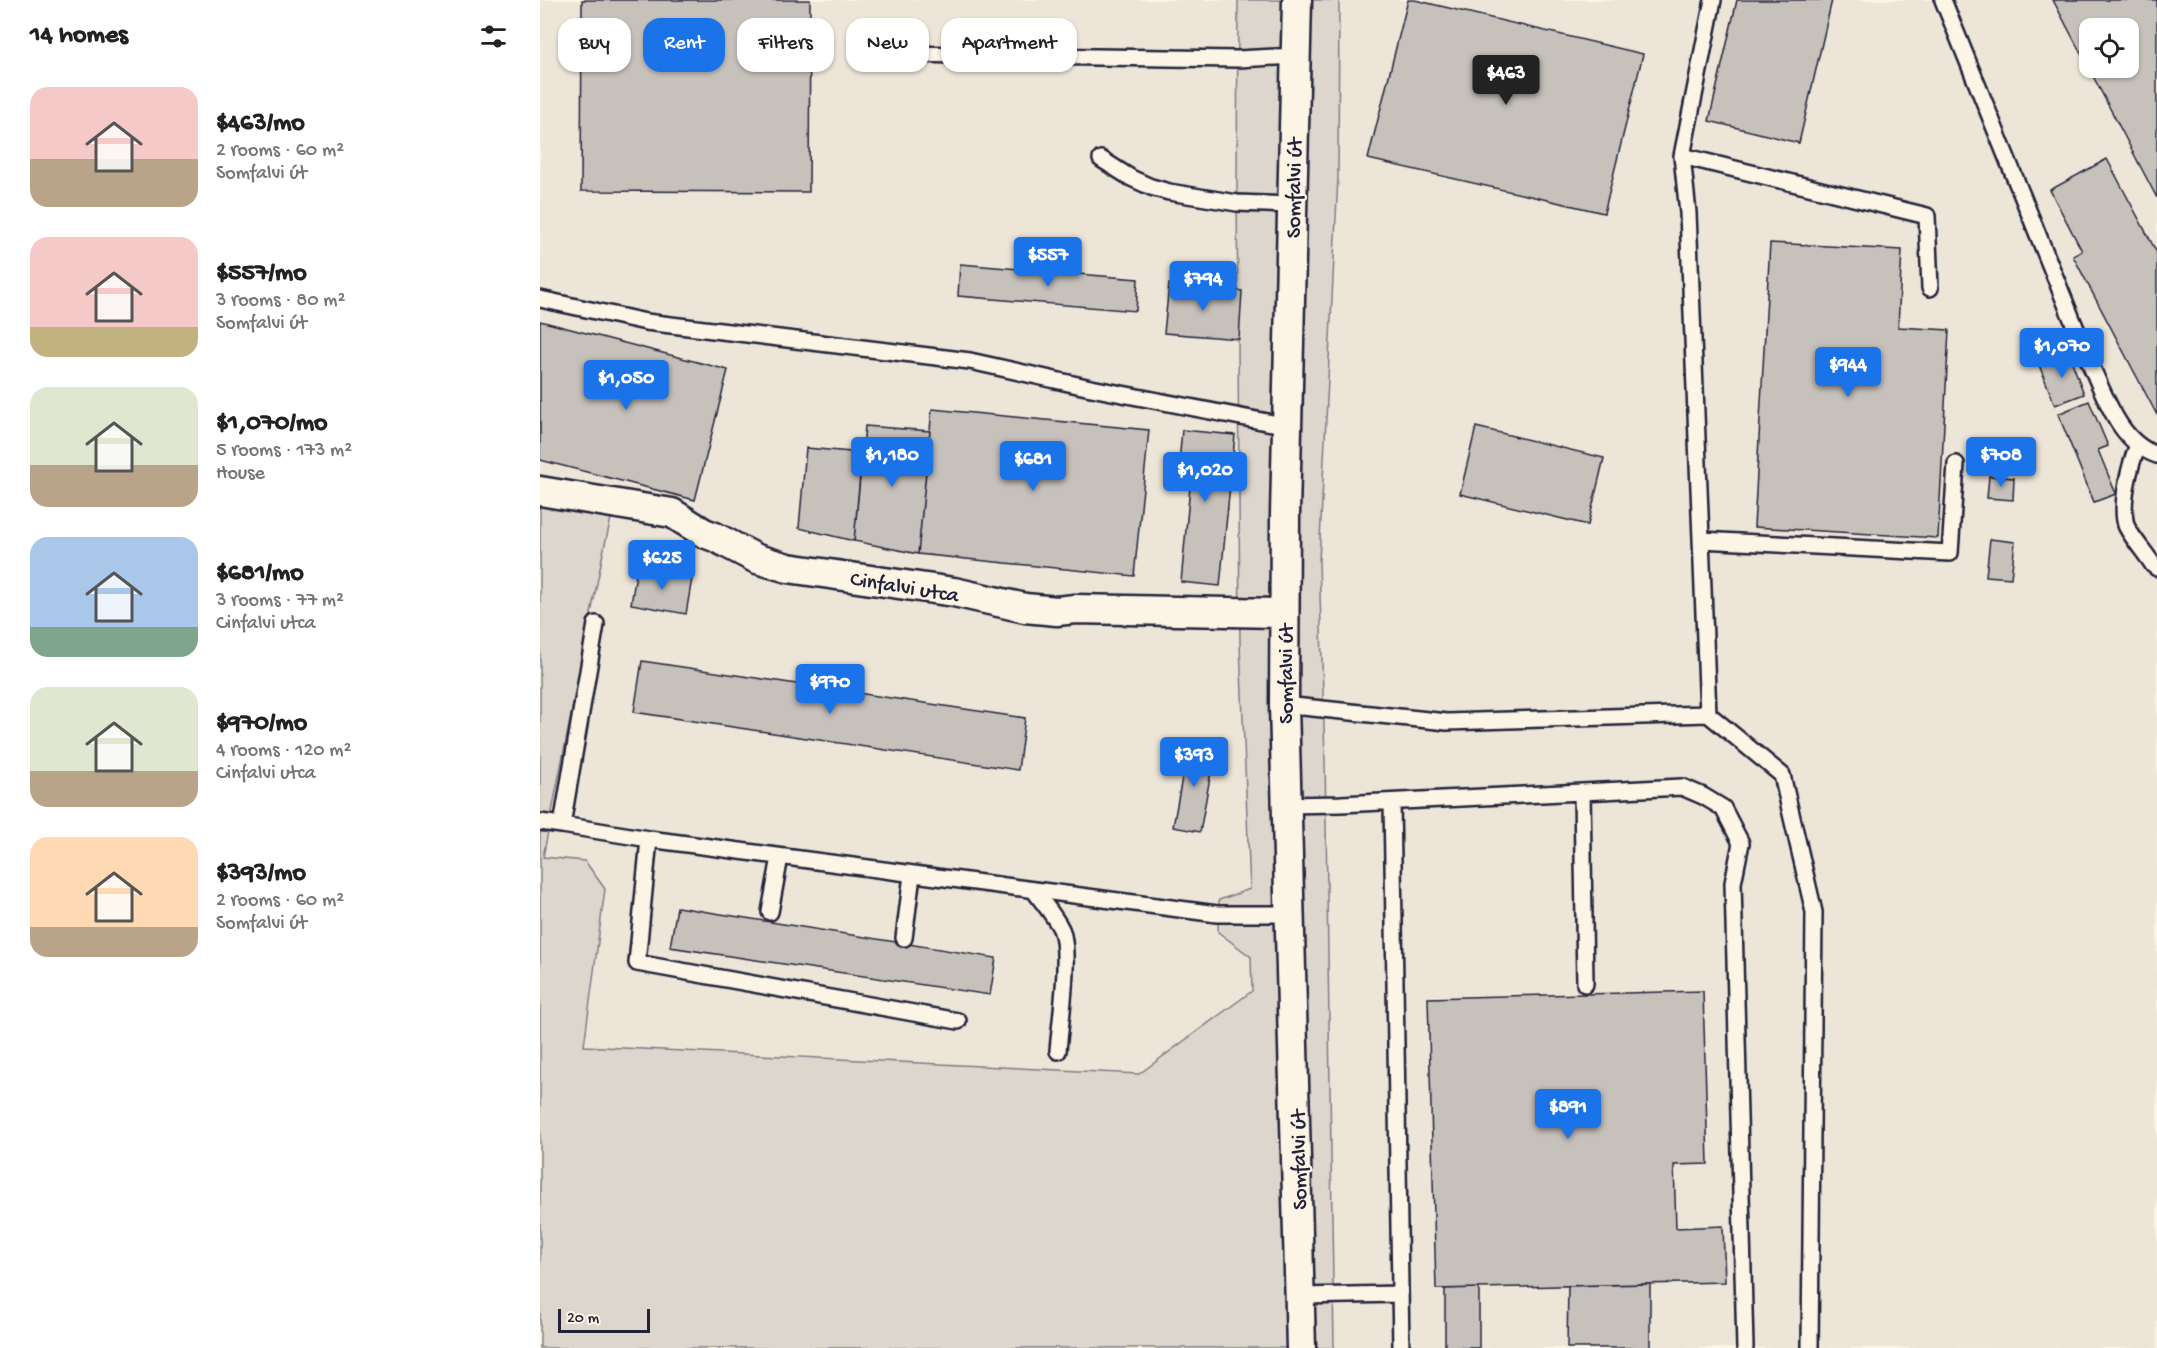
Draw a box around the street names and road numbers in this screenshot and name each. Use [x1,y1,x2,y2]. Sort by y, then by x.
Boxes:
street label: Somfalvi út [1282,136,1310,238]
street label: Cinfalvi utca [848,568,961,610]
street label: Somfalvi út [1275,622,1301,724]
street label: Somfalvi út [1287,1108,1315,1210]

